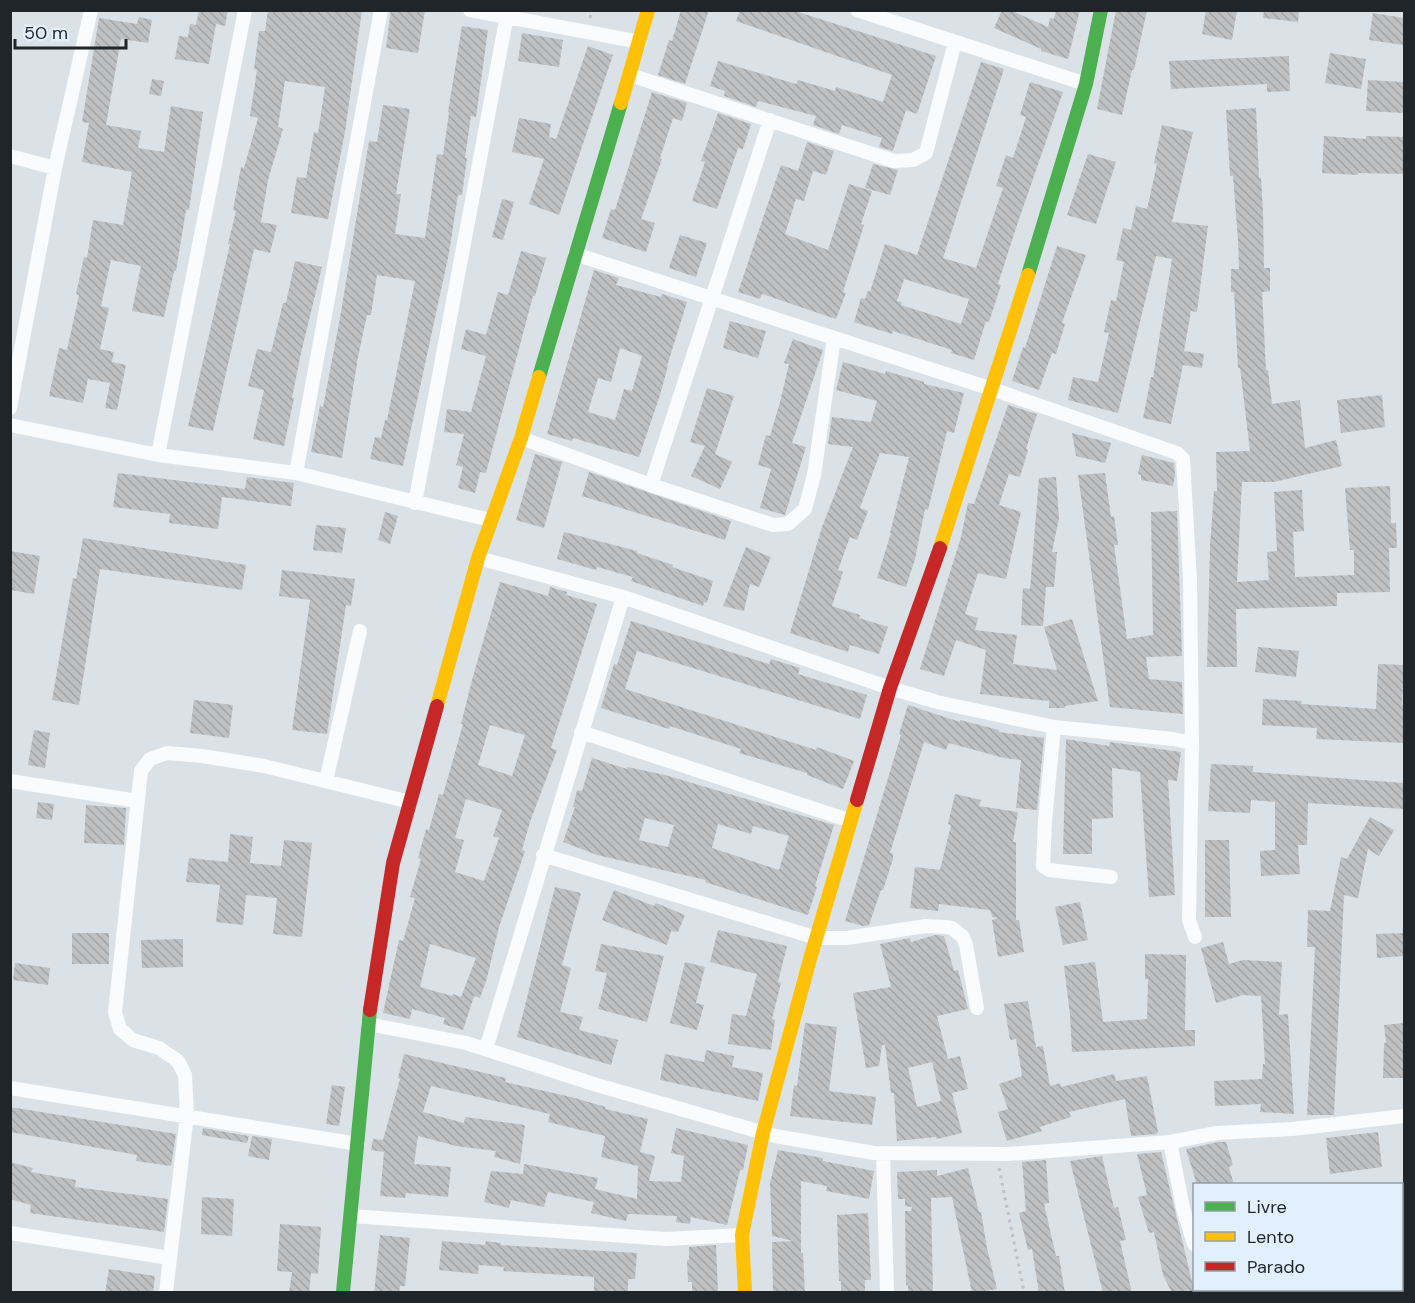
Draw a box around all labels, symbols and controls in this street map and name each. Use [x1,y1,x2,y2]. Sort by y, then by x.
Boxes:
scale bar [15,12,126,50]
text: 50 m [24,21,68,45]
legend [1193,1183,1403,1291]
text: Livre [1247,1195,1287,1219]
text: Lento [1247,1225,1294,1249]
text: Parado [1247,1255,1305,1279]

